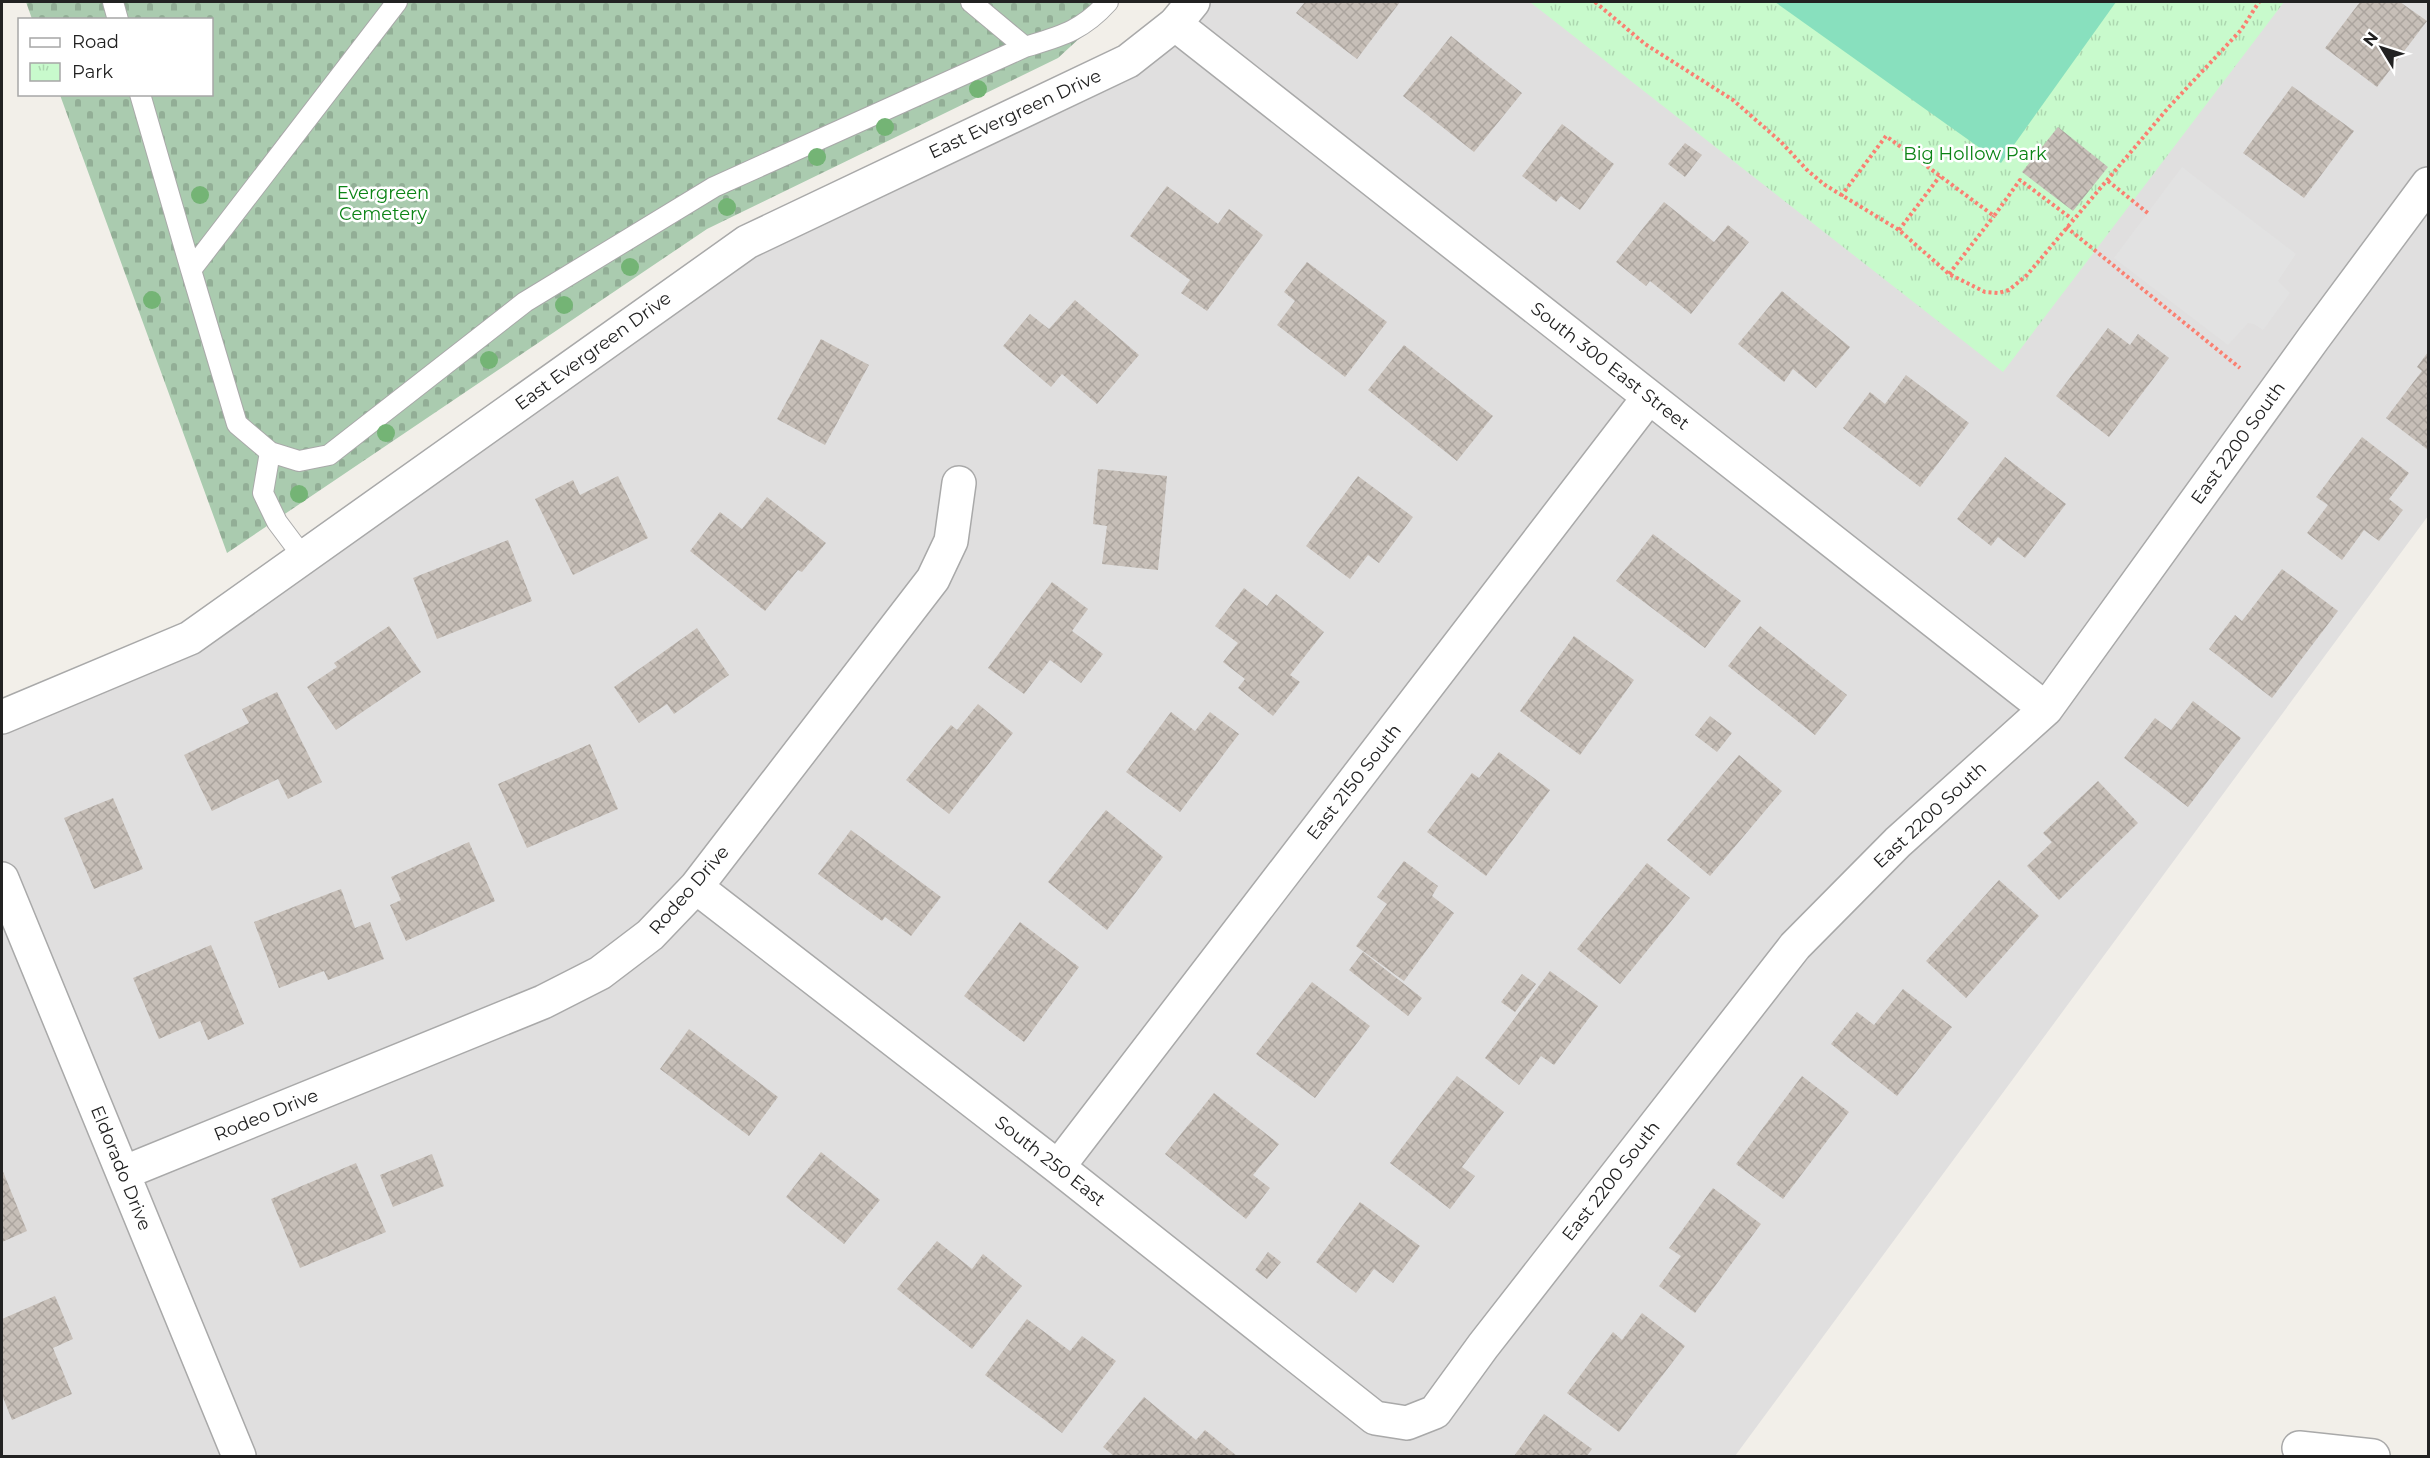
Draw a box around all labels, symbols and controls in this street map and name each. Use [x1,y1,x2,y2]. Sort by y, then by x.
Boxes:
legend [18,18,213,96]
north arrow [2352,18,2412,78]
text: N [2359,28,2382,50]
text: Road [72,31,119,53]
text: Park [72,61,113,83]
street label: East Evergreen Drive [925,64,1105,164]
park label: Big Hollow Park [1903,143,2047,165]
park label: Evergreen Cemetery [337,182,429,225]
street label: East Evergreen Drive [511,287,675,415]
street label: South 300 East Street [1526,297,1694,435]
street label: East 2200 South [2186,377,2290,509]
street label: East 2150 South [1302,720,1406,844]
street label: East 2200 South [1869,757,1991,873]
street label: Rodeo Drive [644,841,734,939]
street label: Rodeo Drive [211,1084,321,1146]
street label: Eldorado Drive [86,1102,156,1234]
street label: South 250 East [990,1111,1110,1211]
street label: East 2200 South [1557,1117,1665,1245]

